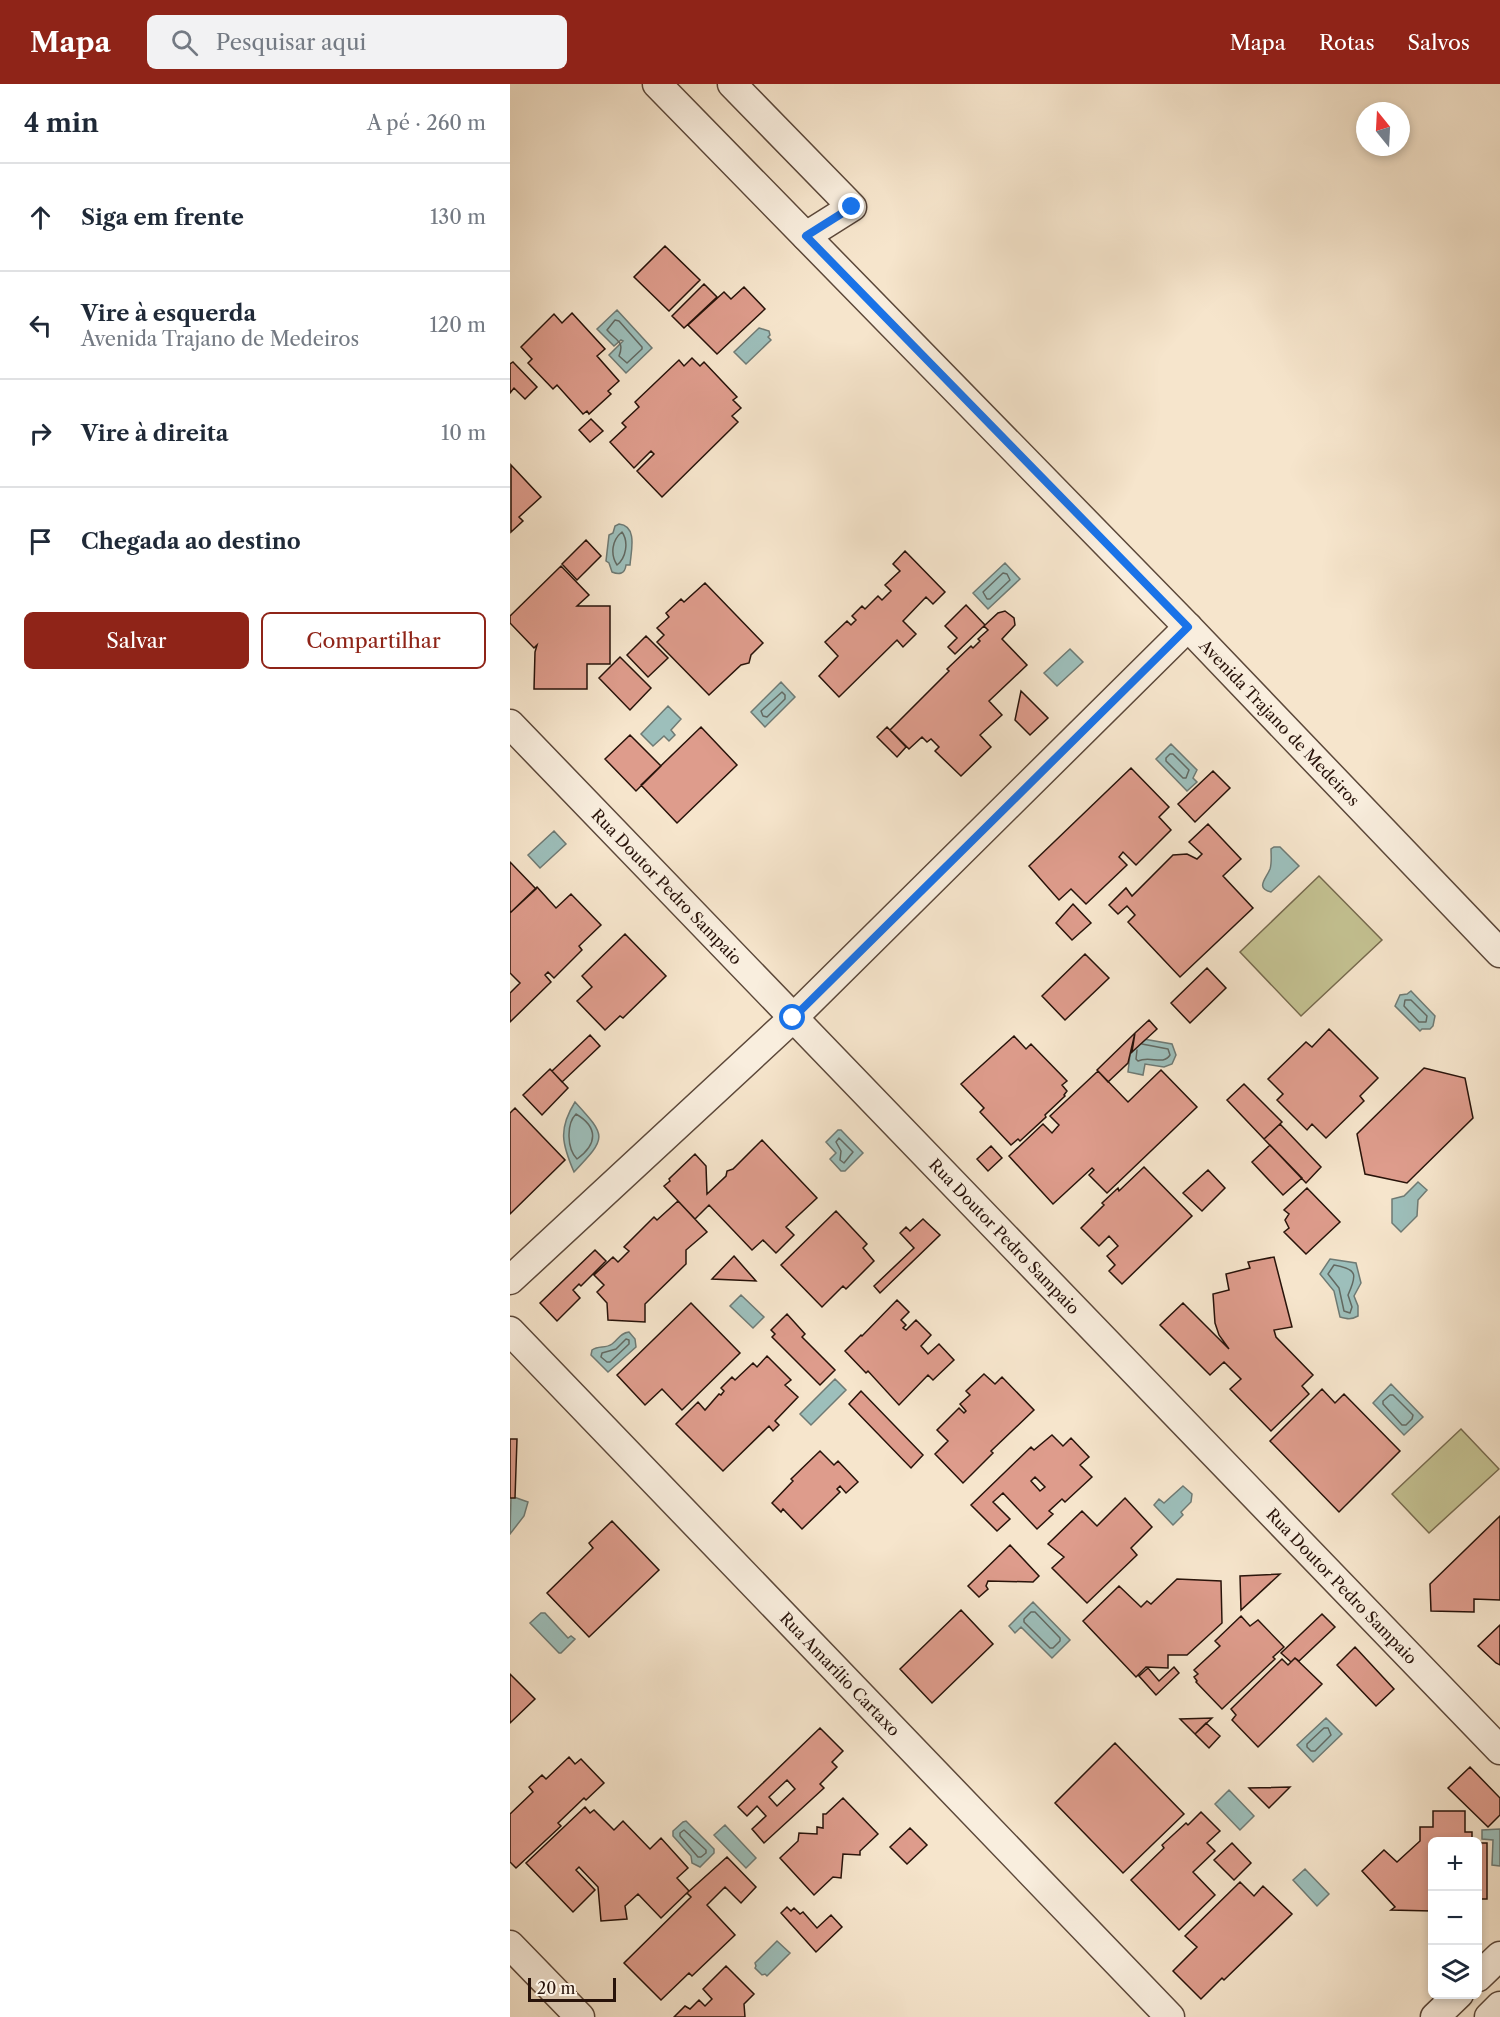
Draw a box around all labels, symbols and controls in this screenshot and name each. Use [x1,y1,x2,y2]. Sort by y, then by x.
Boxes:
search box [147,15,567,69]
text: Mapa [30,25,111,59]
icon: search [168,26,201,59]
text: Pesquisar aqui [216,29,366,56]
text: Mapa [1230,30,1286,55]
text: Rotas [1319,30,1375,55]
text: Salvos [1408,30,1470,55]
north arrow [1356,102,1410,156]
text: 4 min [24,107,99,139]
text: A pé · 260 m [367,111,486,135]
route end [838,193,864,219]
icon: ahead [24,201,57,234]
text: Siga em frente [81,204,244,231]
text: 130 m [430,205,486,229]
text: Vire à esquerda [81,300,256,327]
icon: left [24,309,57,342]
text: 120 m [429,313,486,337]
text: Avenida Trajano de Medeiros [81,327,359,351]
icon: right [24,417,57,450]
text: Vire à direita [81,420,228,447]
text: 10 m [441,421,486,445]
icon: arrive [24,525,57,558]
text: Chegada ao destino [81,528,301,555]
button: Salvar [24,612,249,669]
button: Compartilhar [261,612,486,669]
street label: Avenida Trajano de Medeiros [1195,635,1364,810]
street label: Rua Doutor Pedro Sampaio [587,805,747,969]
route start [779,1004,805,1030]
street label: Rua Doutor Pedro Sampaio [925,1154,1084,1318]
street label: Rua Doutor Pedro Sampaio [1262,1504,1421,1668]
street label: Rua Amarílio Cartaxo [776,1608,904,1740]
map controls [1428,1837,1482,1999]
button: + [1428,1837,1482,1891]
button: − [1428,1891,1482,1945]
button: layers [1428,1945,1482,1999]
scale bar [528,1975,616,2002]
text: 20 m [537,1978,576,1998]

